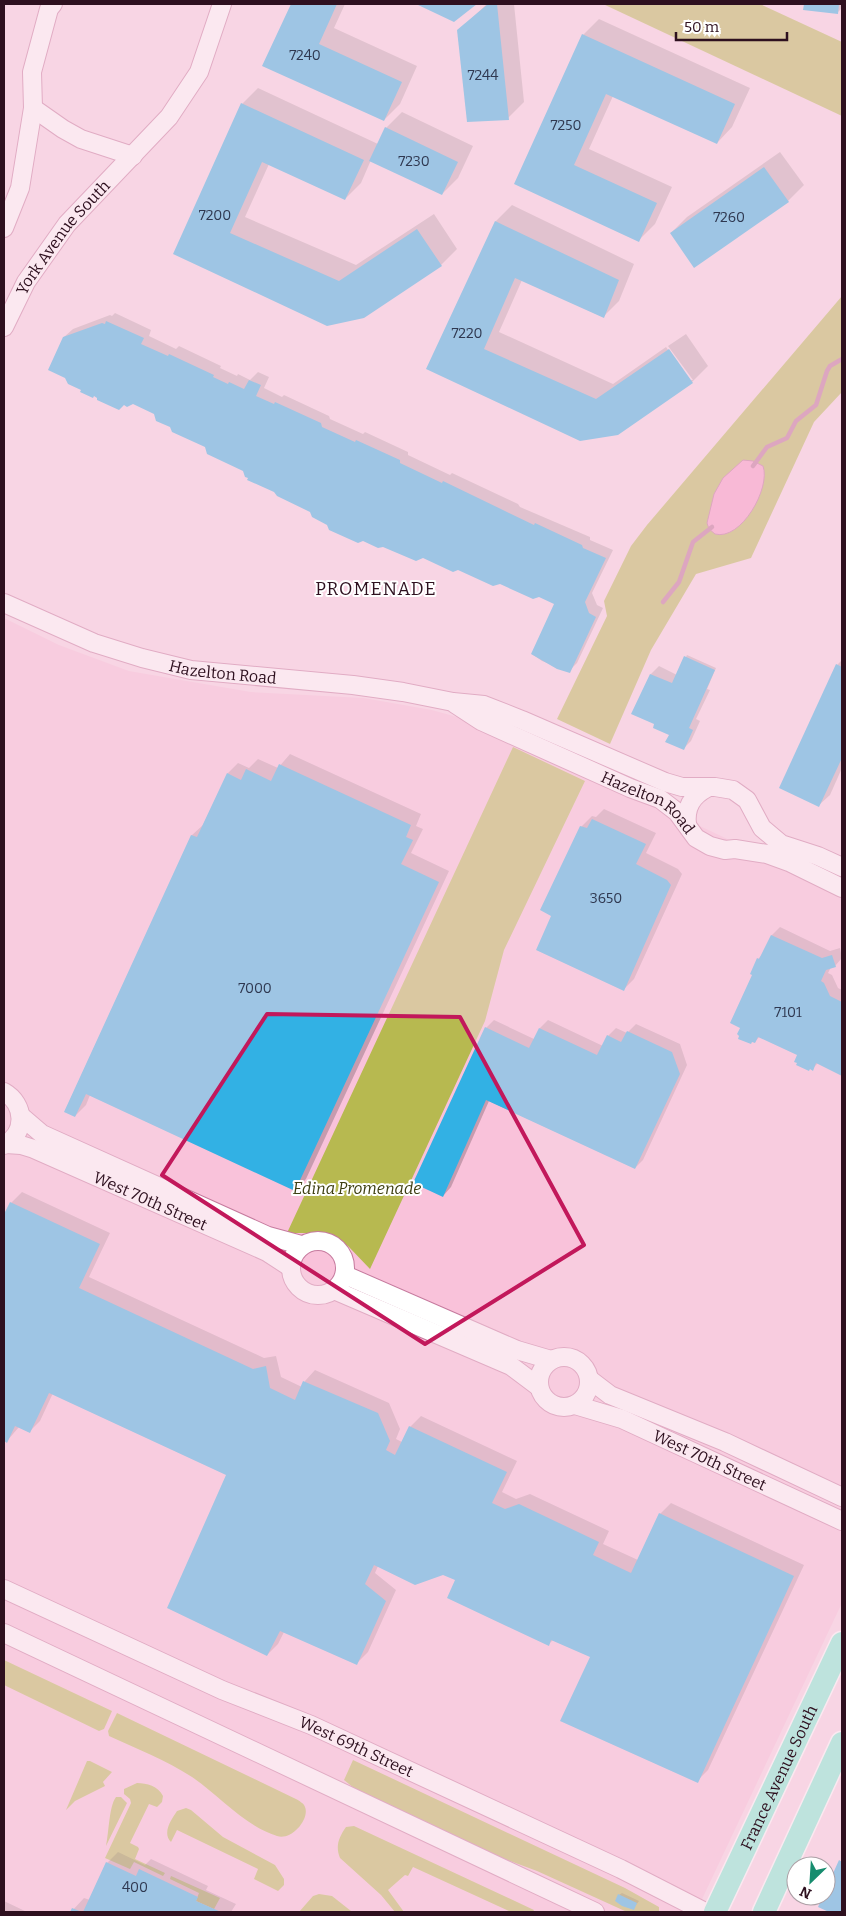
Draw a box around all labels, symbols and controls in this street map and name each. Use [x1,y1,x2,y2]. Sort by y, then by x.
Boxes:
scale bar [676,10,787,42]
text: 50 m [684,18,720,36]
house number: 7240 [289,47,321,64]
house number: 7244 [468,67,498,84]
house number: 7250 [550,117,582,134]
house number: 7230 [398,153,430,170]
street label: York Avenue South [12,176,113,297]
house number: 7200 [199,207,231,224]
house number: 7260 [713,209,745,226]
house number: 7220 [451,325,483,342]
district label: PROMENADE [315,578,437,600]
street label: Hazelton Road [167,655,278,687]
street label: Hazelton Road [598,767,699,838]
house number: 3650 [590,890,622,907]
house number: 7000 [238,980,272,997]
house number: 7101 [774,1004,802,1021]
street label: West 70th Street [91,1167,211,1234]
park label: Edina Promenade [293,1179,421,1198]
street label: West 70th Street [650,1425,770,1494]
street label: France Avenue South [736,1702,821,1853]
street label: West 69th Street [297,1712,417,1781]
north arrow [786,1856,836,1906]
house number: 400 [122,1879,148,1896]
text: N [797,1882,814,1902]

